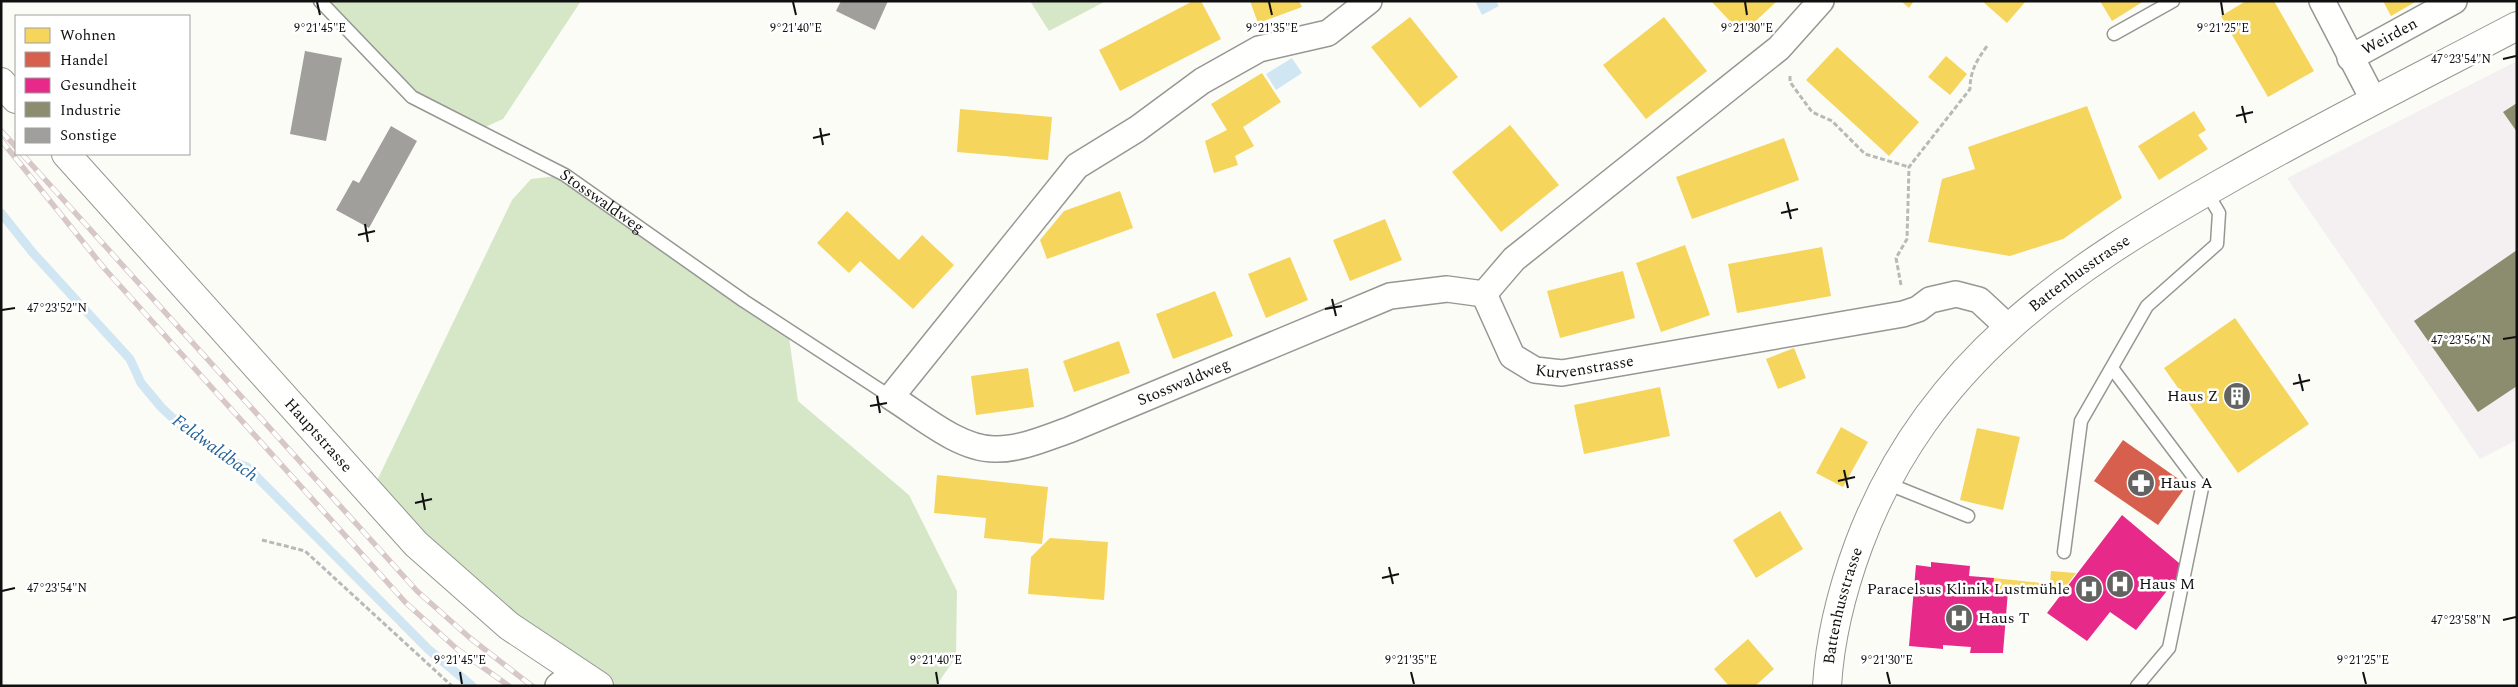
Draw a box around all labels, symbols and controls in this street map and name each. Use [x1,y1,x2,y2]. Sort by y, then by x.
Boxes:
street label: Weirden [2357,11,2422,61]
legend [15,15,190,155]
text: 9°21'45"E [294,19,346,38]
text: 9°21'40"E [770,19,822,38]
text: 9°21'35"E [1246,19,1298,38]
text: 9°21'30"E [1721,19,1773,38]
text: 9°21'25"E [2197,19,2249,38]
text: Wohnen [60,24,116,47]
text: Handel [60,49,108,72]
text: 47°23'54"N [2431,50,2491,69]
text: Gesundheit [60,74,137,97]
text: Industrie [60,99,121,122]
text: Sonstige [60,124,117,147]
street label: Stosswaldweg [555,163,649,239]
street label: Battenhusstrasse [2023,229,2135,318]
text: 47°23'52"N [27,299,87,318]
text: 47°23'56"N [2431,331,2491,350]
street label: Kurvenstrasse [1534,349,1636,385]
street label: Stosswaldweg [1133,352,1234,412]
building icon: Haus Z [2222,381,2252,411]
place label: Haus Z [2167,384,2218,408]
street label: Hauptstrasse [279,393,358,478]
water label: Feldwaldbach [166,407,264,489]
pharmacy icon: Haus A [2126,468,2156,498]
place label: Haus A [2160,471,2213,495]
street label: Battenhusstrasse [1817,544,1869,666]
hospital icon: Haus M [2105,569,2135,599]
place label: Haus M [2139,572,2195,596]
hospital icon: Paracelsus Klinik Lustmühle [2074,574,2104,604]
place label: Paracelsus Klinik Lustmühle [1867,577,2070,601]
text: 47°23'54"N [27,579,87,598]
hospital icon: Haus T [1944,603,1974,633]
place label: Haus T [1978,606,2030,630]
text: 47°23'58"N [2431,611,2491,630]
text: 9°21'45"E [434,651,486,670]
text: 9°21'40"E [910,651,962,670]
text: 9°21'35"E [1385,651,1437,670]
text: 9°21'30"E [1861,651,1913,670]
text: 9°21'25"E [2337,651,2389,670]

